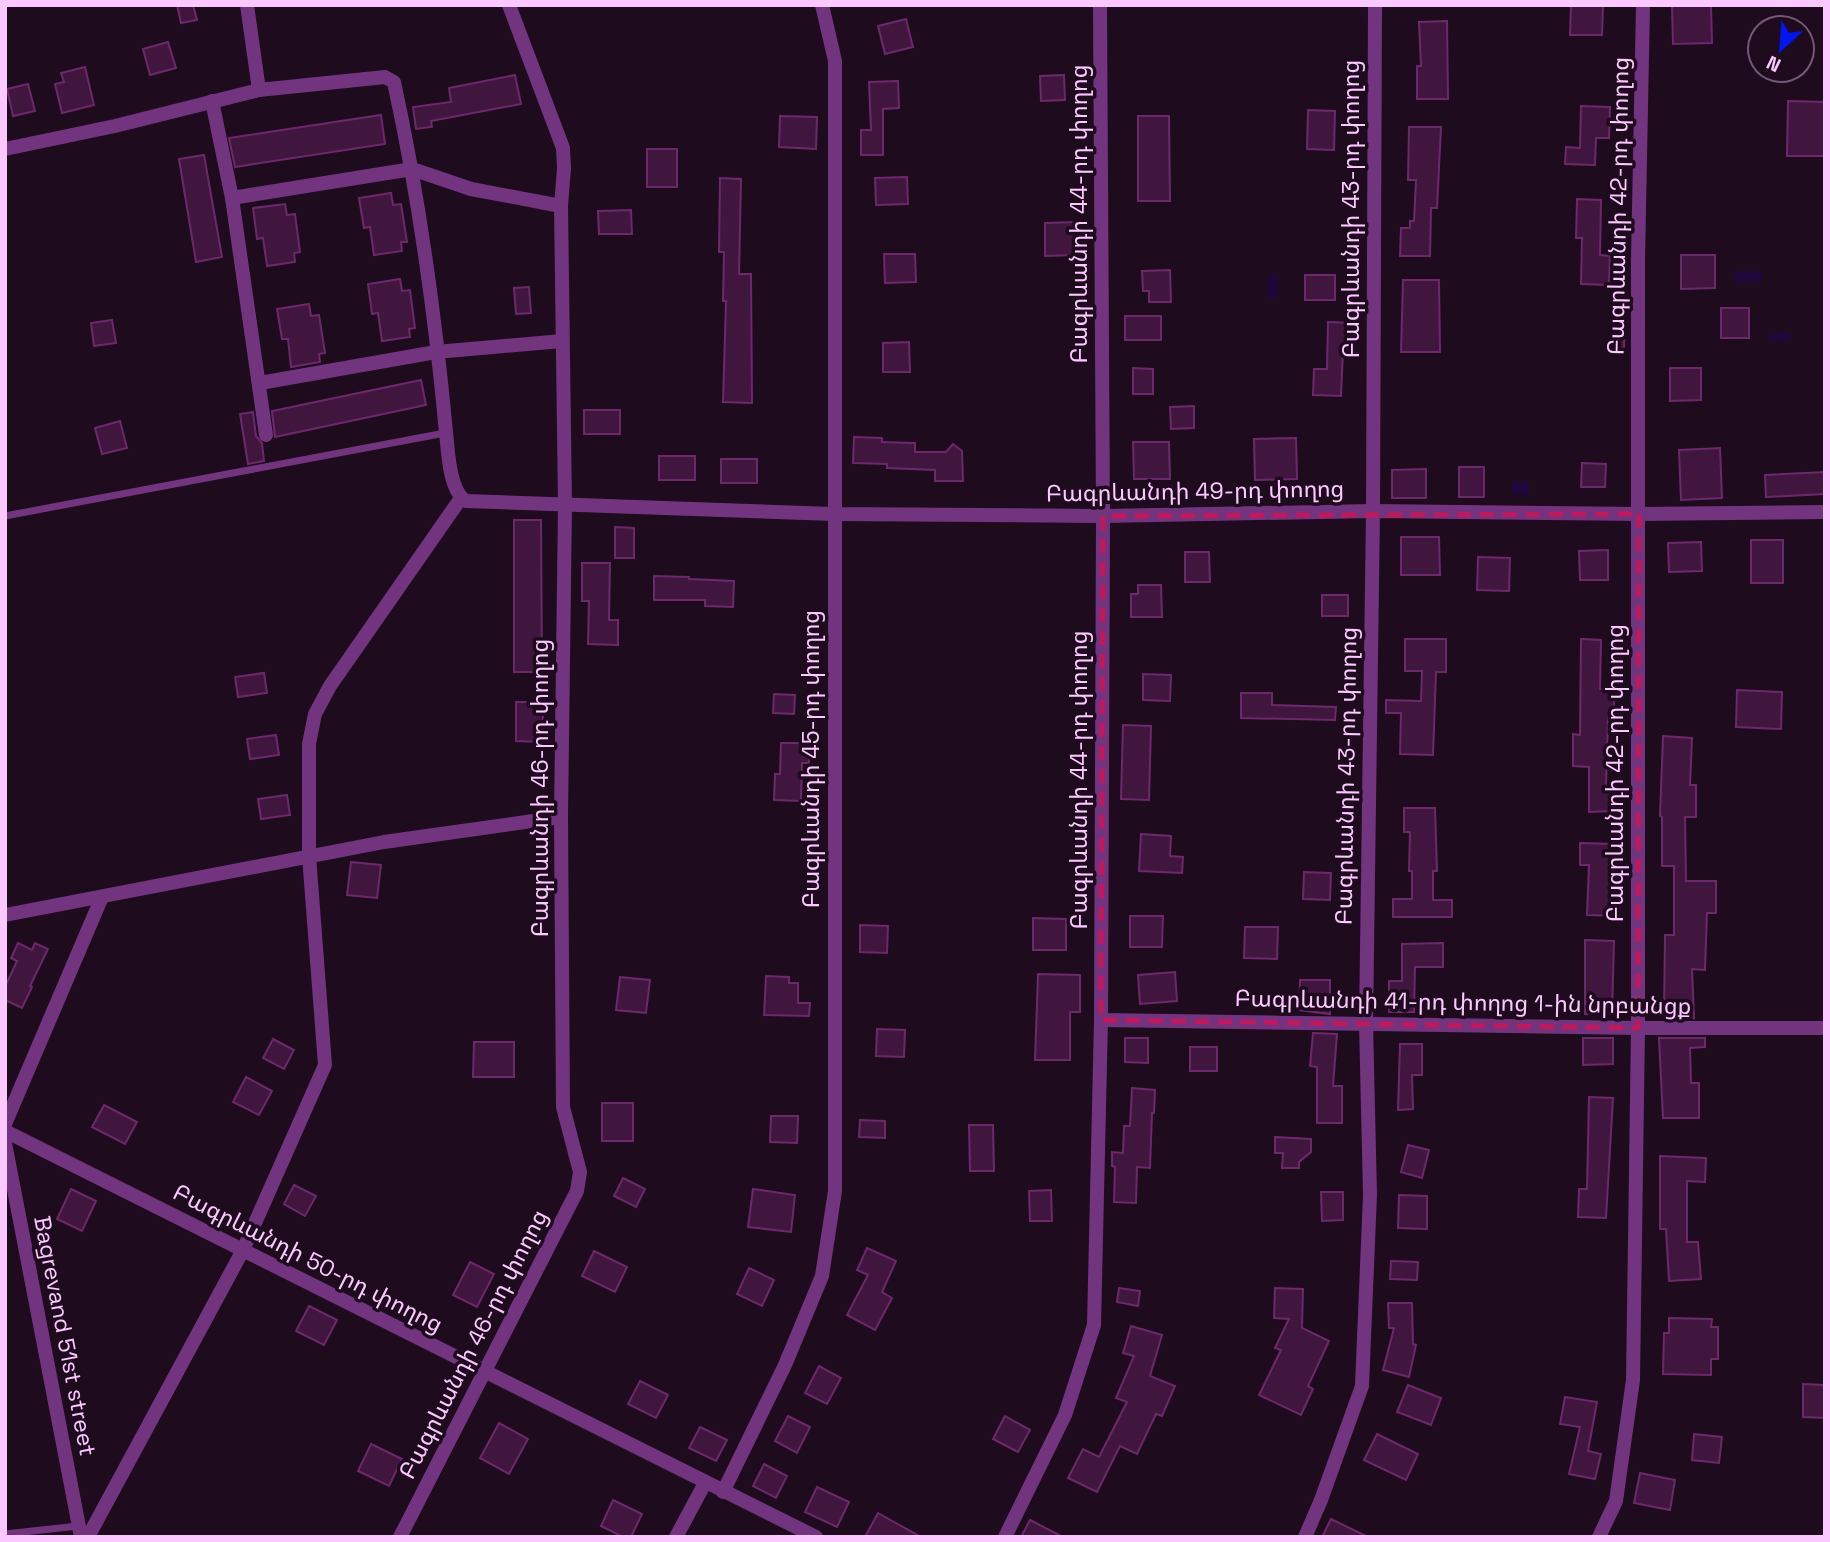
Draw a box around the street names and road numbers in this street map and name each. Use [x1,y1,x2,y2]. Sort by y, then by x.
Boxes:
street label: Բագրևանդի 42-րդ փողոց [1600,57,1636,355]
street label: Բագրևանդի 43-րդ փողոց [1336,60,1366,358]
street label: Բագրևանդի 44-րդ փողոց [1064,65,1094,363]
street label: Բագրևանդի 49-րդ փողոց [1045,473,1345,509]
street label: Բագրևանդի 45-րդ փողոց [796,610,826,908]
street label: Բագրևանդի 42-րդ փողոց [1600,624,1630,922]
street label: Բագրևանդի 43-րդ փողոց [1328,627,1364,925]
street label: Բագրևանդի 44-րդ փողոց [1064,631,1094,929]
street label: Բագրևանդի 46-րդ փողոց [525,639,555,937]
street label: Բագրևանդի 41-րդ փողոց 1-ին նրբանցք [1234,983,1692,1021]
street label: Բագրևանդի 50-րդ փողոց [168,1177,448,1339]
street label: Բագրևանդի 46-րդ փողոց [392,1204,554,1484]
street label: Bagrevand 51st street [27,1213,103,1459]

